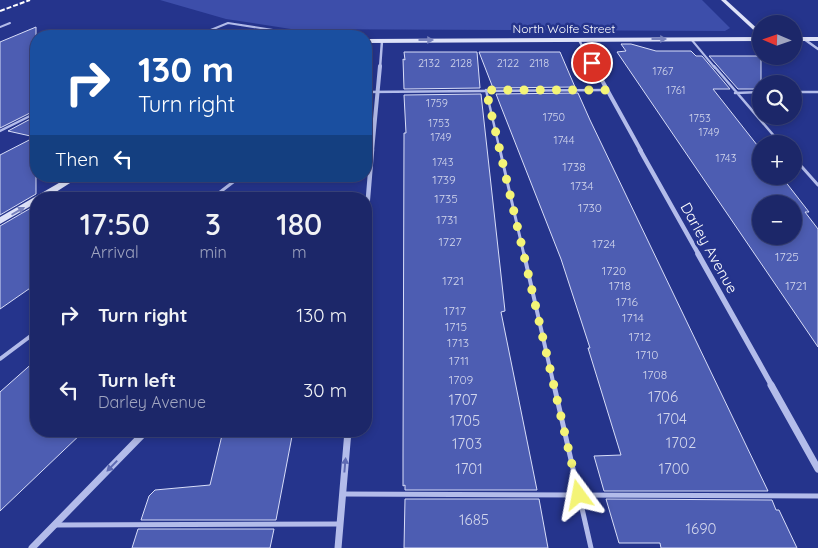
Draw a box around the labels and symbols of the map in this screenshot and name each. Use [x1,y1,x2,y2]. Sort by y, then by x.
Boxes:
north arrow [752,15,802,65]
street label: North Wolfe Street [513,21,615,36]
one-way arrow [651,35,667,43]
one-way arrow [419,36,435,44]
pin [571,42,613,84]
house number: 2132 [418,56,440,70]
house number: 2128 [450,56,472,70]
house number: 2122 [497,56,519,70]
house number: 2118 [529,56,549,70]
house number: 1767 [653,64,674,78]
house number: 1761 [666,83,686,97]
house number: 1759 [426,96,448,110]
house number: 1750 [543,110,565,124]
house number: 1753 [689,111,711,125]
house number: 1753 [428,116,450,130]
house number: 1749 [699,125,720,139]
house number: 1749 [431,130,452,144]
house number: 1744 [554,133,575,147]
house number: 1743 [716,151,737,165]
house number: 1743 [433,155,454,169]
house number: 1738 [562,159,586,174]
house number: 1739 [432,172,456,187]
house number: 1734 [570,178,594,193]
house number: 1735 [434,191,458,206]
street label: Darley Avenue [677,199,742,297]
house number: 1730 [578,200,602,215]
one-way arrow [12,206,25,215]
house number: 1731 [436,212,458,227]
house number: 1727 [438,234,462,249]
house number: 1724 [592,236,616,251]
house number: 1725 [775,249,799,264]
house number: 1720 [602,263,626,278]
house number: 1721 [442,273,464,288]
house number: 1718 [609,278,631,293]
house number: 1721 [785,278,807,293]
house number: 1716 [616,294,639,309]
house number: 1717 [444,303,466,318]
house number: 1714 [622,310,644,325]
house number: 1715 [445,319,467,334]
house number: 1712 [629,329,651,344]
house number: 1713 [447,335,469,350]
house number: 1710 [636,347,658,362]
house number: 1711 [449,353,469,368]
house number: 1708 [643,367,667,382]
house number: 1709 [449,372,474,387]
house number: 1706 [648,387,678,406]
house number: 1707 [448,390,478,409]
house number: 1704 [657,409,687,428]
house number: 1705 [450,411,480,430]
house number: 1702 [666,433,696,452]
house number: 1703 [452,434,482,453]
one-way arrow [341,456,349,472]
house number: 1701 [455,459,483,478]
house number: 1700 [658,459,690,478]
one-way arrow [106,460,118,472]
position arrow [552,468,604,520]
house number: 1685 [459,510,489,529]
house number: 1690 [686,519,717,538]

